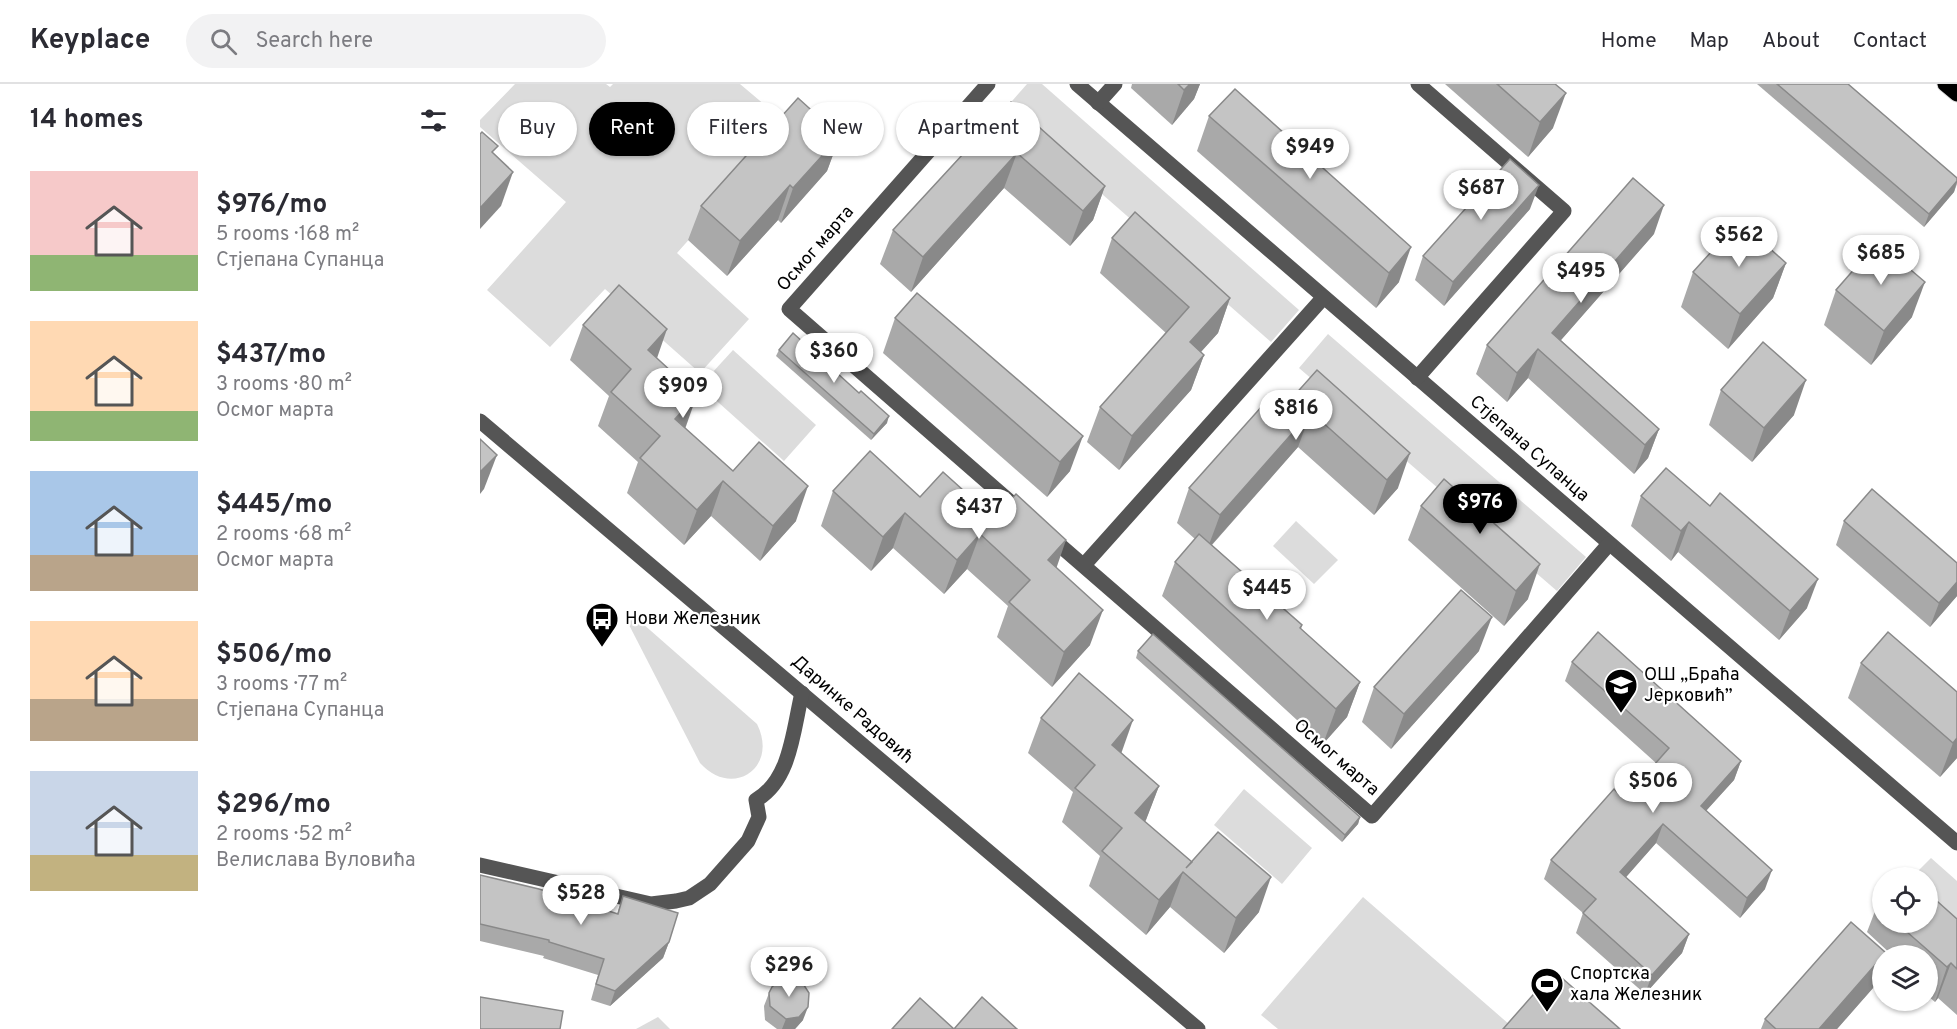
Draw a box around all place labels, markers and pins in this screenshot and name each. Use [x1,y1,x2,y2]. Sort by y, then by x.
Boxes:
pin: $949 [1274,129,1346,180]
pin: $687 [1445,170,1517,221]
pin: $562 [1703,217,1775,268]
pin: $685 [1845,235,1917,286]
pin: $495 [1545,253,1617,304]
pin: $360 [798,333,870,384]
pin: $909 [647,368,719,419]
pin: $816 [1260,390,1332,441]
pin: $976 [1444,484,1516,535]
pin: $437 [943,489,1015,540]
pin: $445 [1231,570,1303,621]
bus stop icon: Нови Железник [584,601,620,648]
place label: Нови Железник [625,608,761,631]
place label: ОШ „Браћа Јерковић” [1644,664,1740,708]
school or university icon: ОШ „Браћа Јерковић” [1603,667,1639,714]
pin: $506 [1617,763,1689,814]
pin: $528 [545,875,617,926]
pin: $296 [753,947,825,998]
place label: Спортска хала Железник [1570,963,1702,1007]
sports icon: Спортска хала Железник [1529,966,1565,1013]

